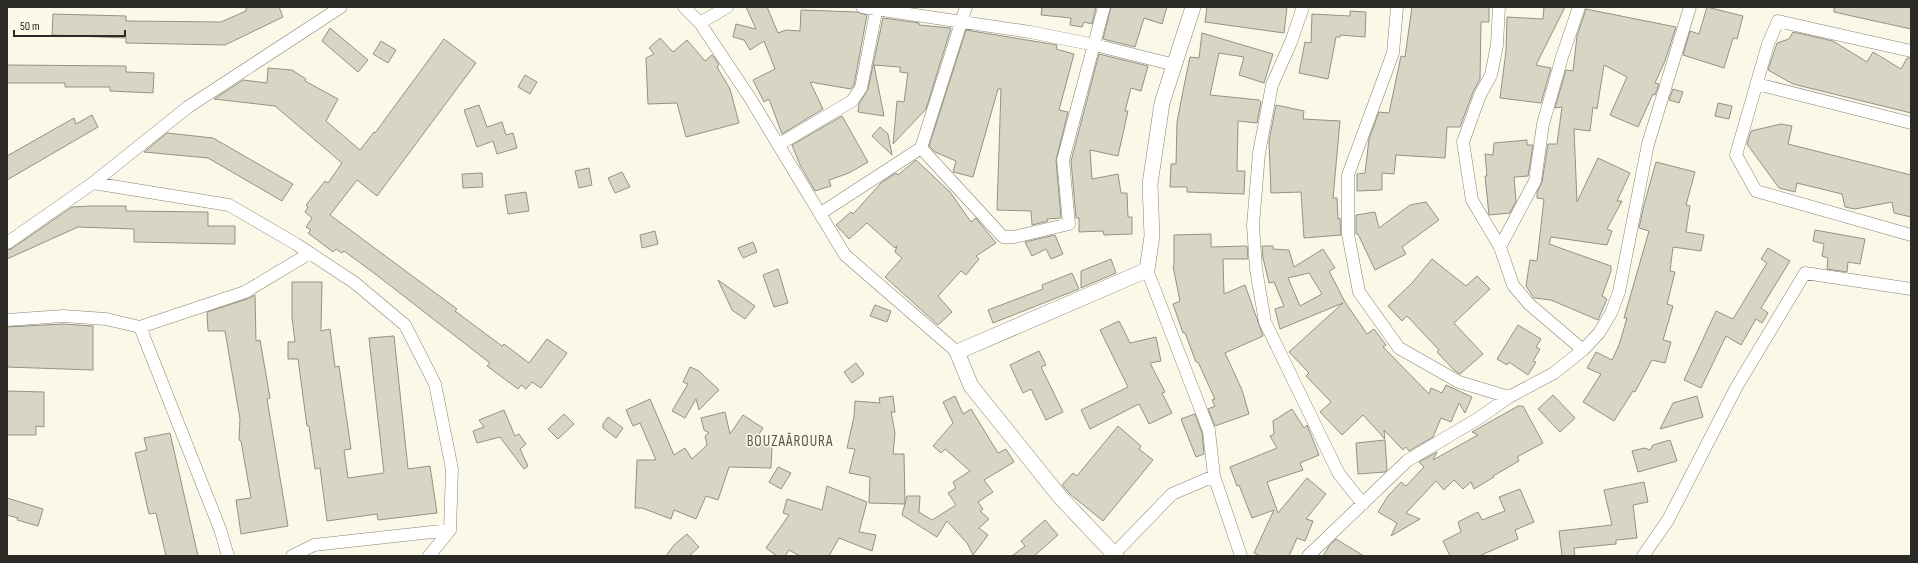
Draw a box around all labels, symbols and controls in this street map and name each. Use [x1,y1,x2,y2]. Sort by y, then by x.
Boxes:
scale bar [14,12,125,38]
text: 50 m [20,19,40,34]
district label: BOUZAÂROURA [747,432,833,451]

